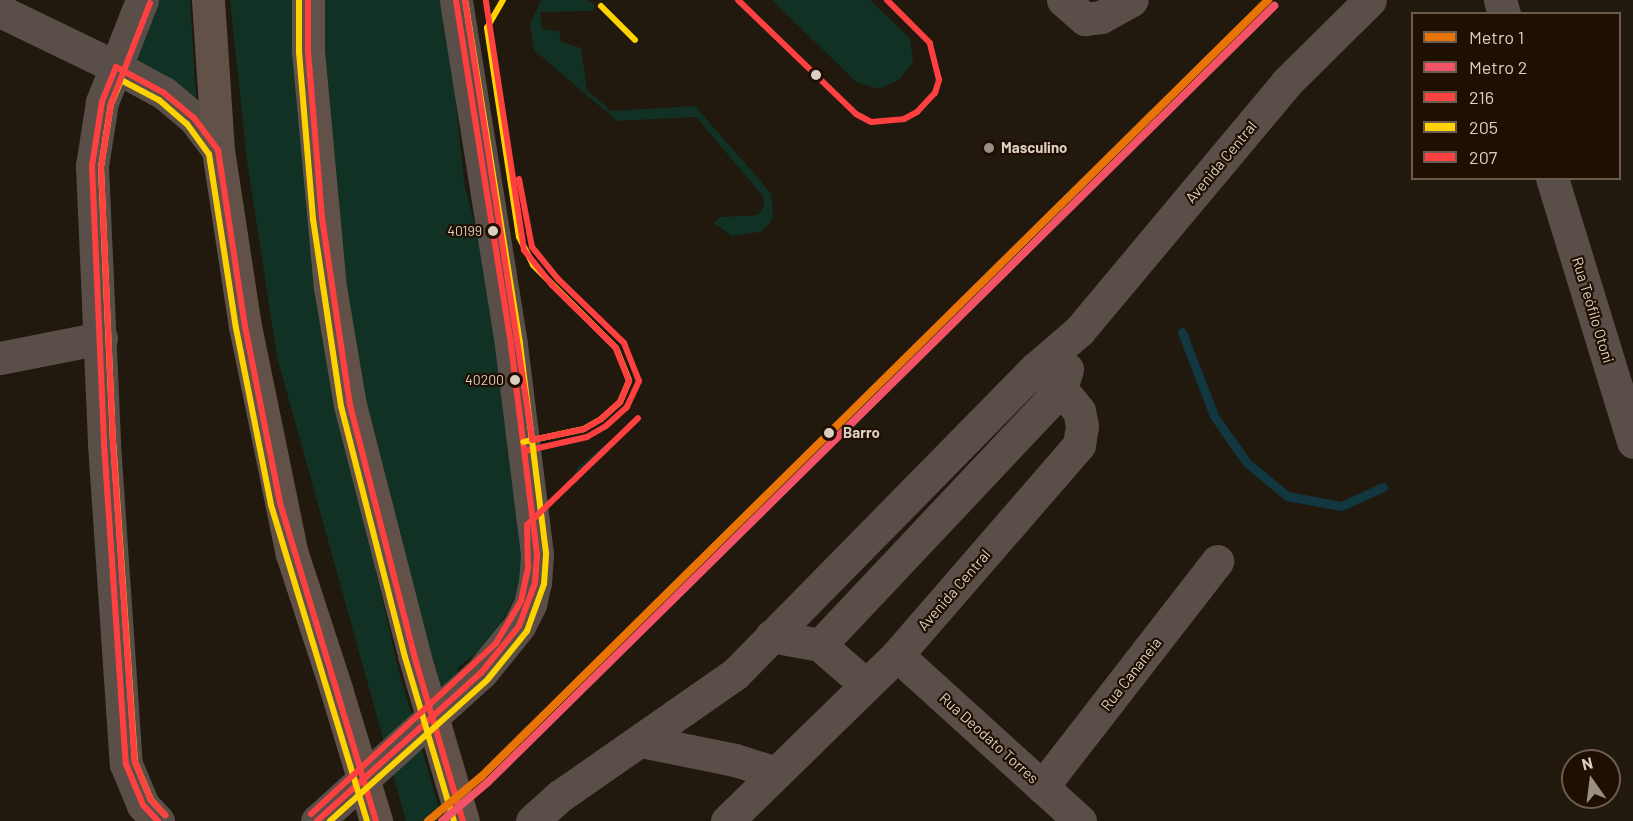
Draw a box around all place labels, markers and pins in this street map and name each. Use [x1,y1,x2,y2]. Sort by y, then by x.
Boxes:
unlabelled marker [810,69,822,81]
place label: Masculino [1001,139,1067,157]
marker: Masculino [982,141,996,155]
place label: 40199 [447,223,482,239]
marker: 40199 [487,225,499,237]
place label: 40200 [465,372,504,388]
marker: 40200 [509,374,521,386]
marker: Barro [820,424,838,442]
place label: Barro [843,424,880,442]

